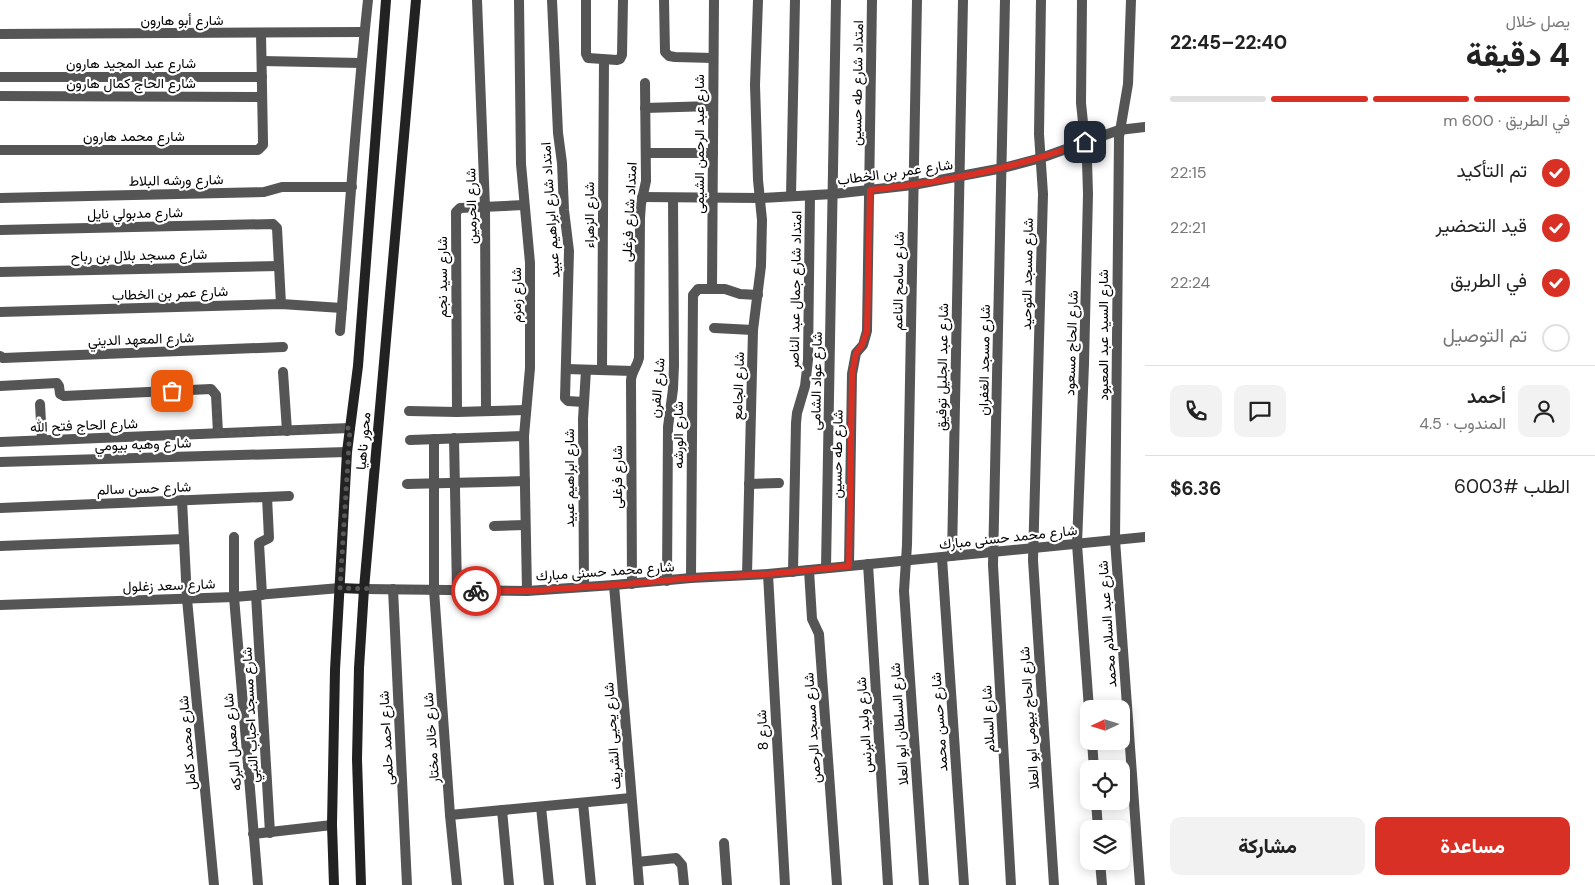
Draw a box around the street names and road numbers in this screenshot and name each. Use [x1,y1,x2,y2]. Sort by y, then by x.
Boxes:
street label: شارع أبو هارون [141,11,223,31]
street label: امتداد شارع طه حسين [847,20,869,146]
street label: شارع عبد المجيد هارون [66,54,196,74]
street label: شارع الحاج كمال هارون [66,74,196,94]
street label: شارع عبد الرحمن الشيمى [690,74,710,214]
street label: شارع محمد هارون [83,127,185,147]
street label: امتداد شارع ابراهيم عبيد [536,141,566,278]
street label: شارع عمر بن الخطاب [836,155,954,191]
street label: امتداد شارع فرغلى [617,161,643,263]
street label: شارع الحرمين [461,168,483,244]
street label: شارع ورشه البلاط [128,170,224,192]
street label: شارع الزهراء [580,182,600,248]
street label: شارع مدبولي نايل [87,203,183,226]
street label: امتداد شارع جمال عبد الناصر [785,211,807,370]
street label: شارع مسجد التوحيد [1017,218,1039,330]
street label: شارع سامح الناعم [888,231,910,331]
street label: شارع سيد نجم [433,236,453,318]
street label: شارع مسجد بلال بن رباح [71,245,208,267]
street label: شارع زمزم [507,267,527,323]
street label: شارع السيد عبد المعبود [1094,269,1114,401]
street label: شارع عمر بن الخطاب [111,282,229,306]
street label: شارع الحاج مسعود [1060,290,1084,396]
street label: شارع عبد الجليل توفيق [932,303,954,431]
street label: شارع مسجد الغفران [974,304,996,416]
street label: شارع المعهد الديني [88,328,195,353]
street label: شارع عواد الشامى [806,332,828,431]
street label: شارع الجامع [728,352,750,420]
street label: شارع الفرن [645,357,671,419]
street label: شارع الورشه [669,401,689,469]
street label: شارع طه حسين [827,409,849,499]
street label: محور ناهيا [352,411,374,471]
street label: شارع الحاج فتح الله [30,414,138,438]
street label: شارع ابراهيم عبيد [560,428,580,528]
street label: شارع وهبه بيومي [94,433,192,458]
street label: شارع فرغلى [608,445,628,509]
street label: شارع حسن سالم [96,477,192,501]
street label: شارع محمد حسنى مبارك [938,521,1078,555]
street label: شارع محمد حسنى مبارك [535,557,675,587]
street label: شارع عبد السلام محمد [1094,560,1122,688]
street label: شارع سعد زغلول [122,574,216,598]
street label: شارع مسجد احباب النبي [237,646,266,783]
street label: شارع الحاج بيومى ابو العلا [1015,646,1045,790]
street label: شارع السلطان ابو العلا [886,662,914,786]
street label: شارع مسجد الرحمن [799,672,827,784]
street label: شارع حسن محمد [927,672,953,772]
street label: شارع وليد البرنس [852,676,878,774]
street label: شارع يحيى الشريف [599,682,627,790]
street label: شارع السلام [977,685,1001,753]
street label: شارع احمد حلمى [375,690,399,786]
street label: شارع معمل البركه [219,692,247,792]
street label: شارع خالد مختار [419,692,445,785]
street label: شارع محمد كامل [174,695,202,791]
street label: شارع 8 [752,709,774,751]

